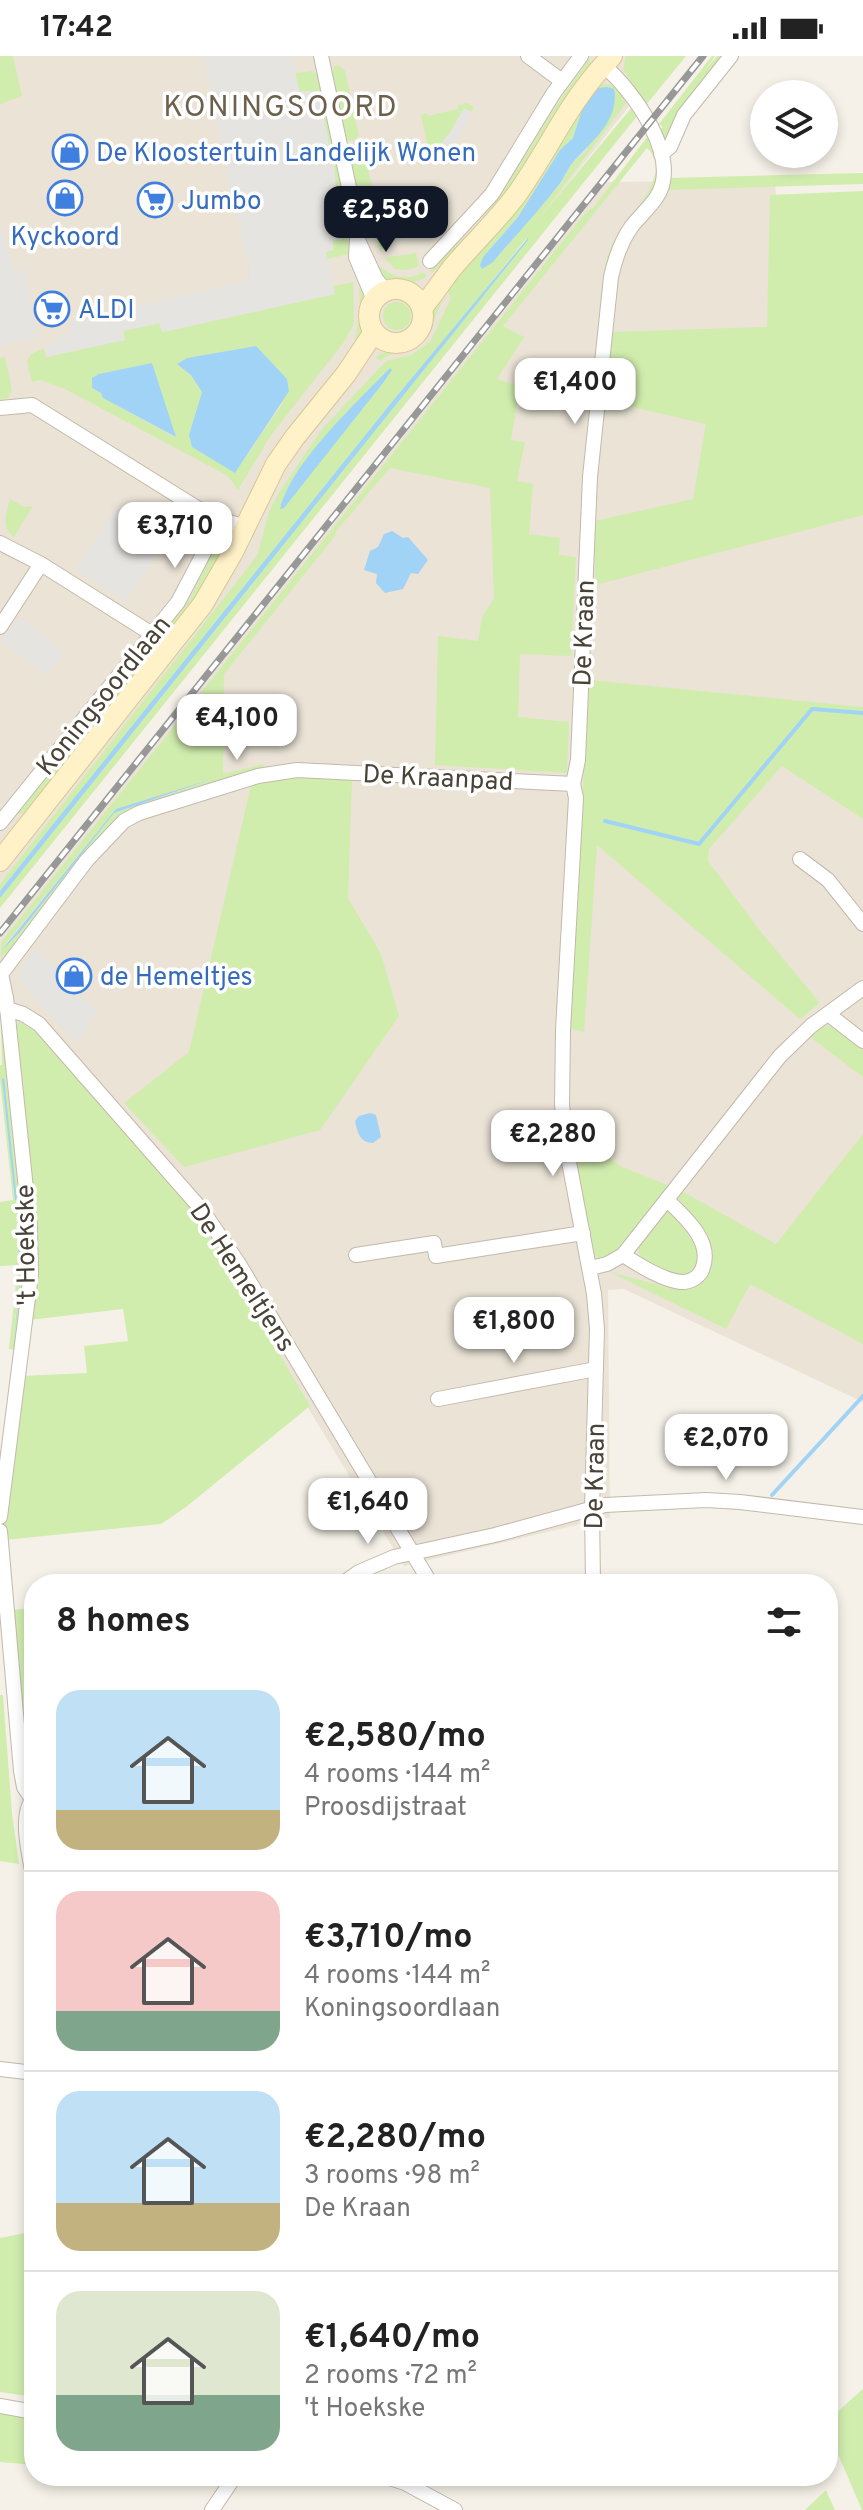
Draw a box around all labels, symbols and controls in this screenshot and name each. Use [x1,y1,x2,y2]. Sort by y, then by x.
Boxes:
text: 17:42 [40,10,113,47]
map controls [750,80,838,168]
button: layers [750,80,838,168]
district label: KONINGSOORD [163,90,399,127]
shop icon: De Kloostertuin Landelijk Wonen [51,133,89,171]
place label: De Kloostertuin Landelijk Wonen [96,138,476,171]
shop icon: Kyckoord [46,179,84,217]
supermarket icon: Jumbo [136,181,174,219]
place label: Jumbo [181,186,262,219]
pin: €2,580 [321,186,451,254]
text: €2,580 [342,195,430,228]
place label: Kyckoord [10,222,120,255]
supermarket icon: ALDI [33,290,71,328]
place label: ALDI [78,295,135,328]
pin: €1,400 [510,358,640,426]
text: €1,400 [533,367,617,400]
pin: €3,710 [110,502,240,570]
text: €3,710 [136,511,214,544]
street label: De Kraan [567,579,604,687]
street label: Koningsoordlaan [30,610,180,783]
pin: €4,100 [172,694,302,762]
text: €4,100 [195,703,279,736]
street label: De Kraanpad [362,759,514,800]
shop icon: de Hemeltjes [55,957,93,995]
place label: de Hemeltjes [100,962,253,995]
pin: €2,280 [488,1110,618,1178]
text: €2,280 [509,1119,597,1152]
street label: 't Hoekske [10,1184,45,1306]
street label: De Hemeltjens [181,1198,301,1359]
pin: €1,800 [449,1297,579,1365]
text: €1,800 [472,1306,556,1339]
pin: €2,070 [661,1414,791,1482]
street label: De Kraan [579,1422,614,1530]
text: €2,070 [683,1423,769,1456]
pin: €1,640 [303,1478,433,1546]
text: €1,640 [326,1487,410,1520]
icon: filters [762,1600,806,1644]
text: 8 homes [56,1601,190,1644]
text: €2,580/mo [304,1716,486,1759]
icon: home [120,1722,216,1818]
text: 4 rooms · 144 m² [304,1759,490,1792]
text: Proosdijstraat [304,1792,467,1825]
text: €3,710/mo [304,1917,473,1960]
icon: home [120,1923,216,2019]
text: 4 rooms · 144 m² [304,1960,490,1993]
text: Koningsoordlaan [304,1993,500,2026]
text: €2,280/mo [304,2117,486,2160]
icon: home [120,2123,216,2219]
text: 3 rooms · 98 m² [304,2160,480,2193]
text: De Kraan [304,2193,411,2226]
text: €1,640/mo [304,2317,480,2360]
icon: home [120,2323,216,2419]
text: 2 rooms · 72 m² [304,2360,477,2393]
text: 't Hoekske [304,2393,425,2426]

